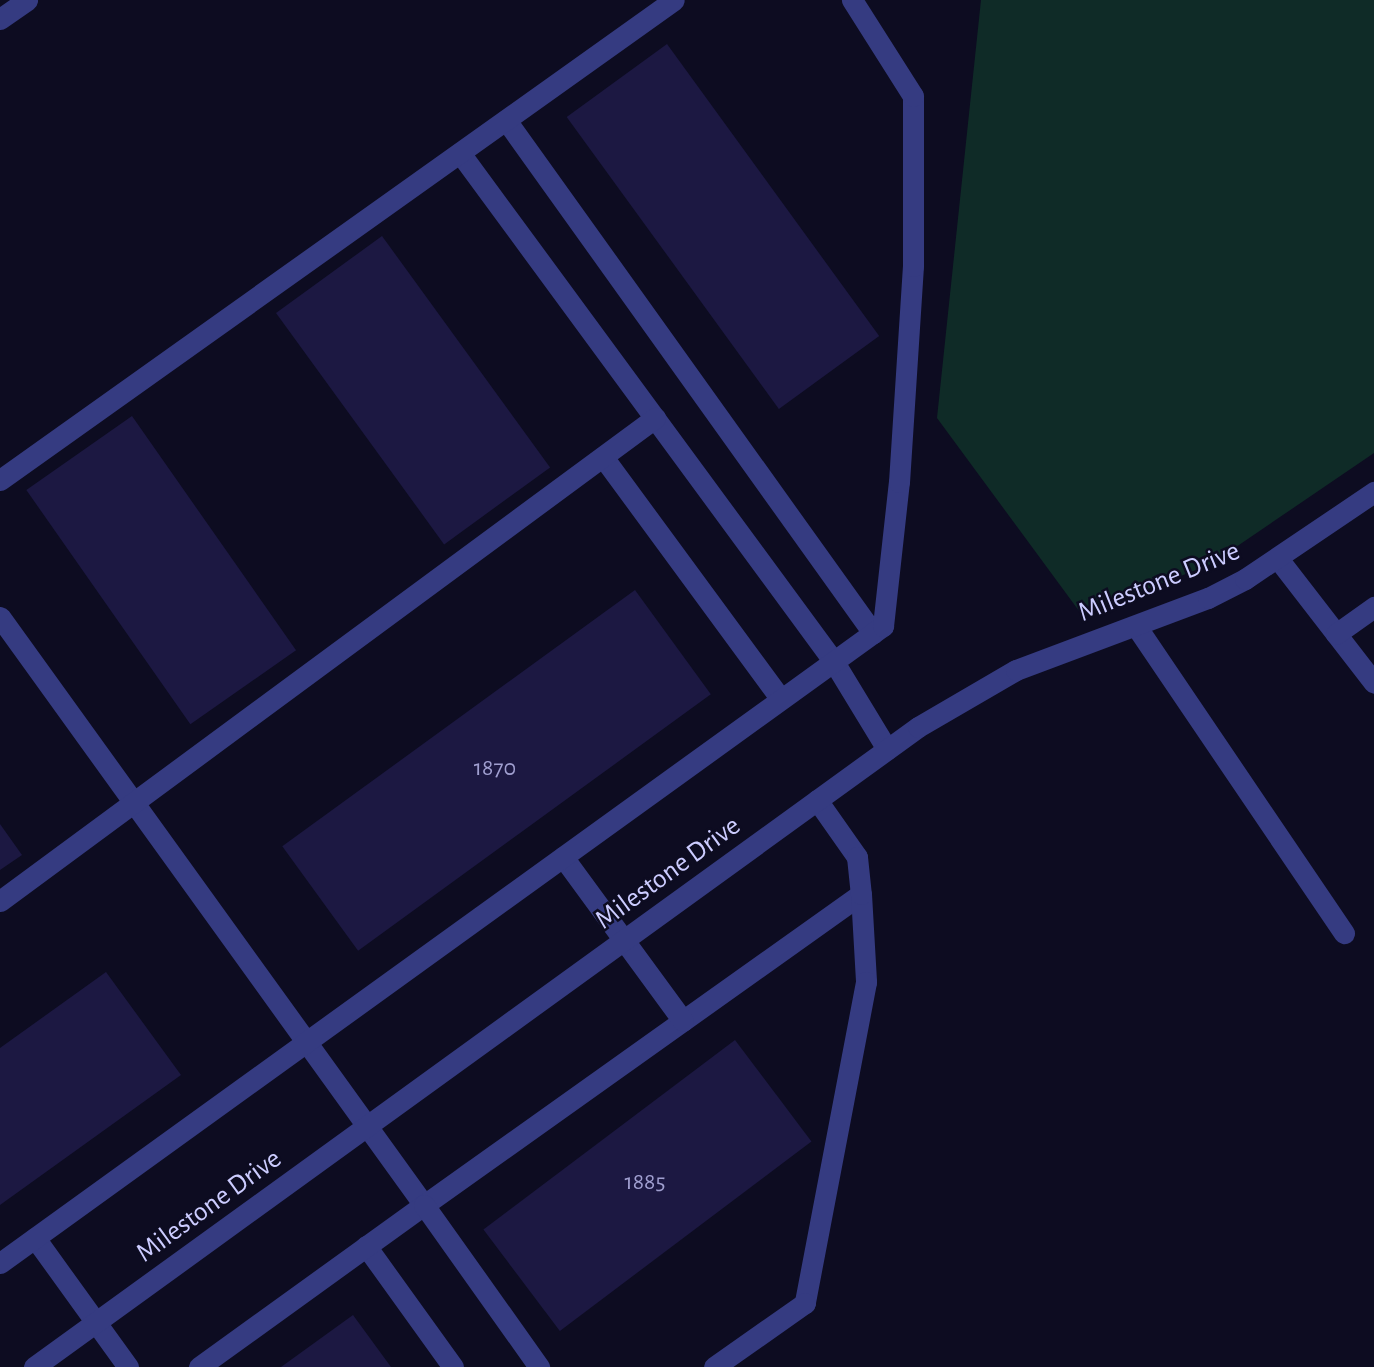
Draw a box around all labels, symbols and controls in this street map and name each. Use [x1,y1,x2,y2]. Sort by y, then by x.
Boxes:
street label: Milestone Drive [1073,534,1245,630]
house number: 1870 [474,755,516,783]
street label: Milestone Drive [589,809,747,937]
street label: Milestone Drive [130,1142,288,1270]
house number: 1885 [624,1169,666,1197]

